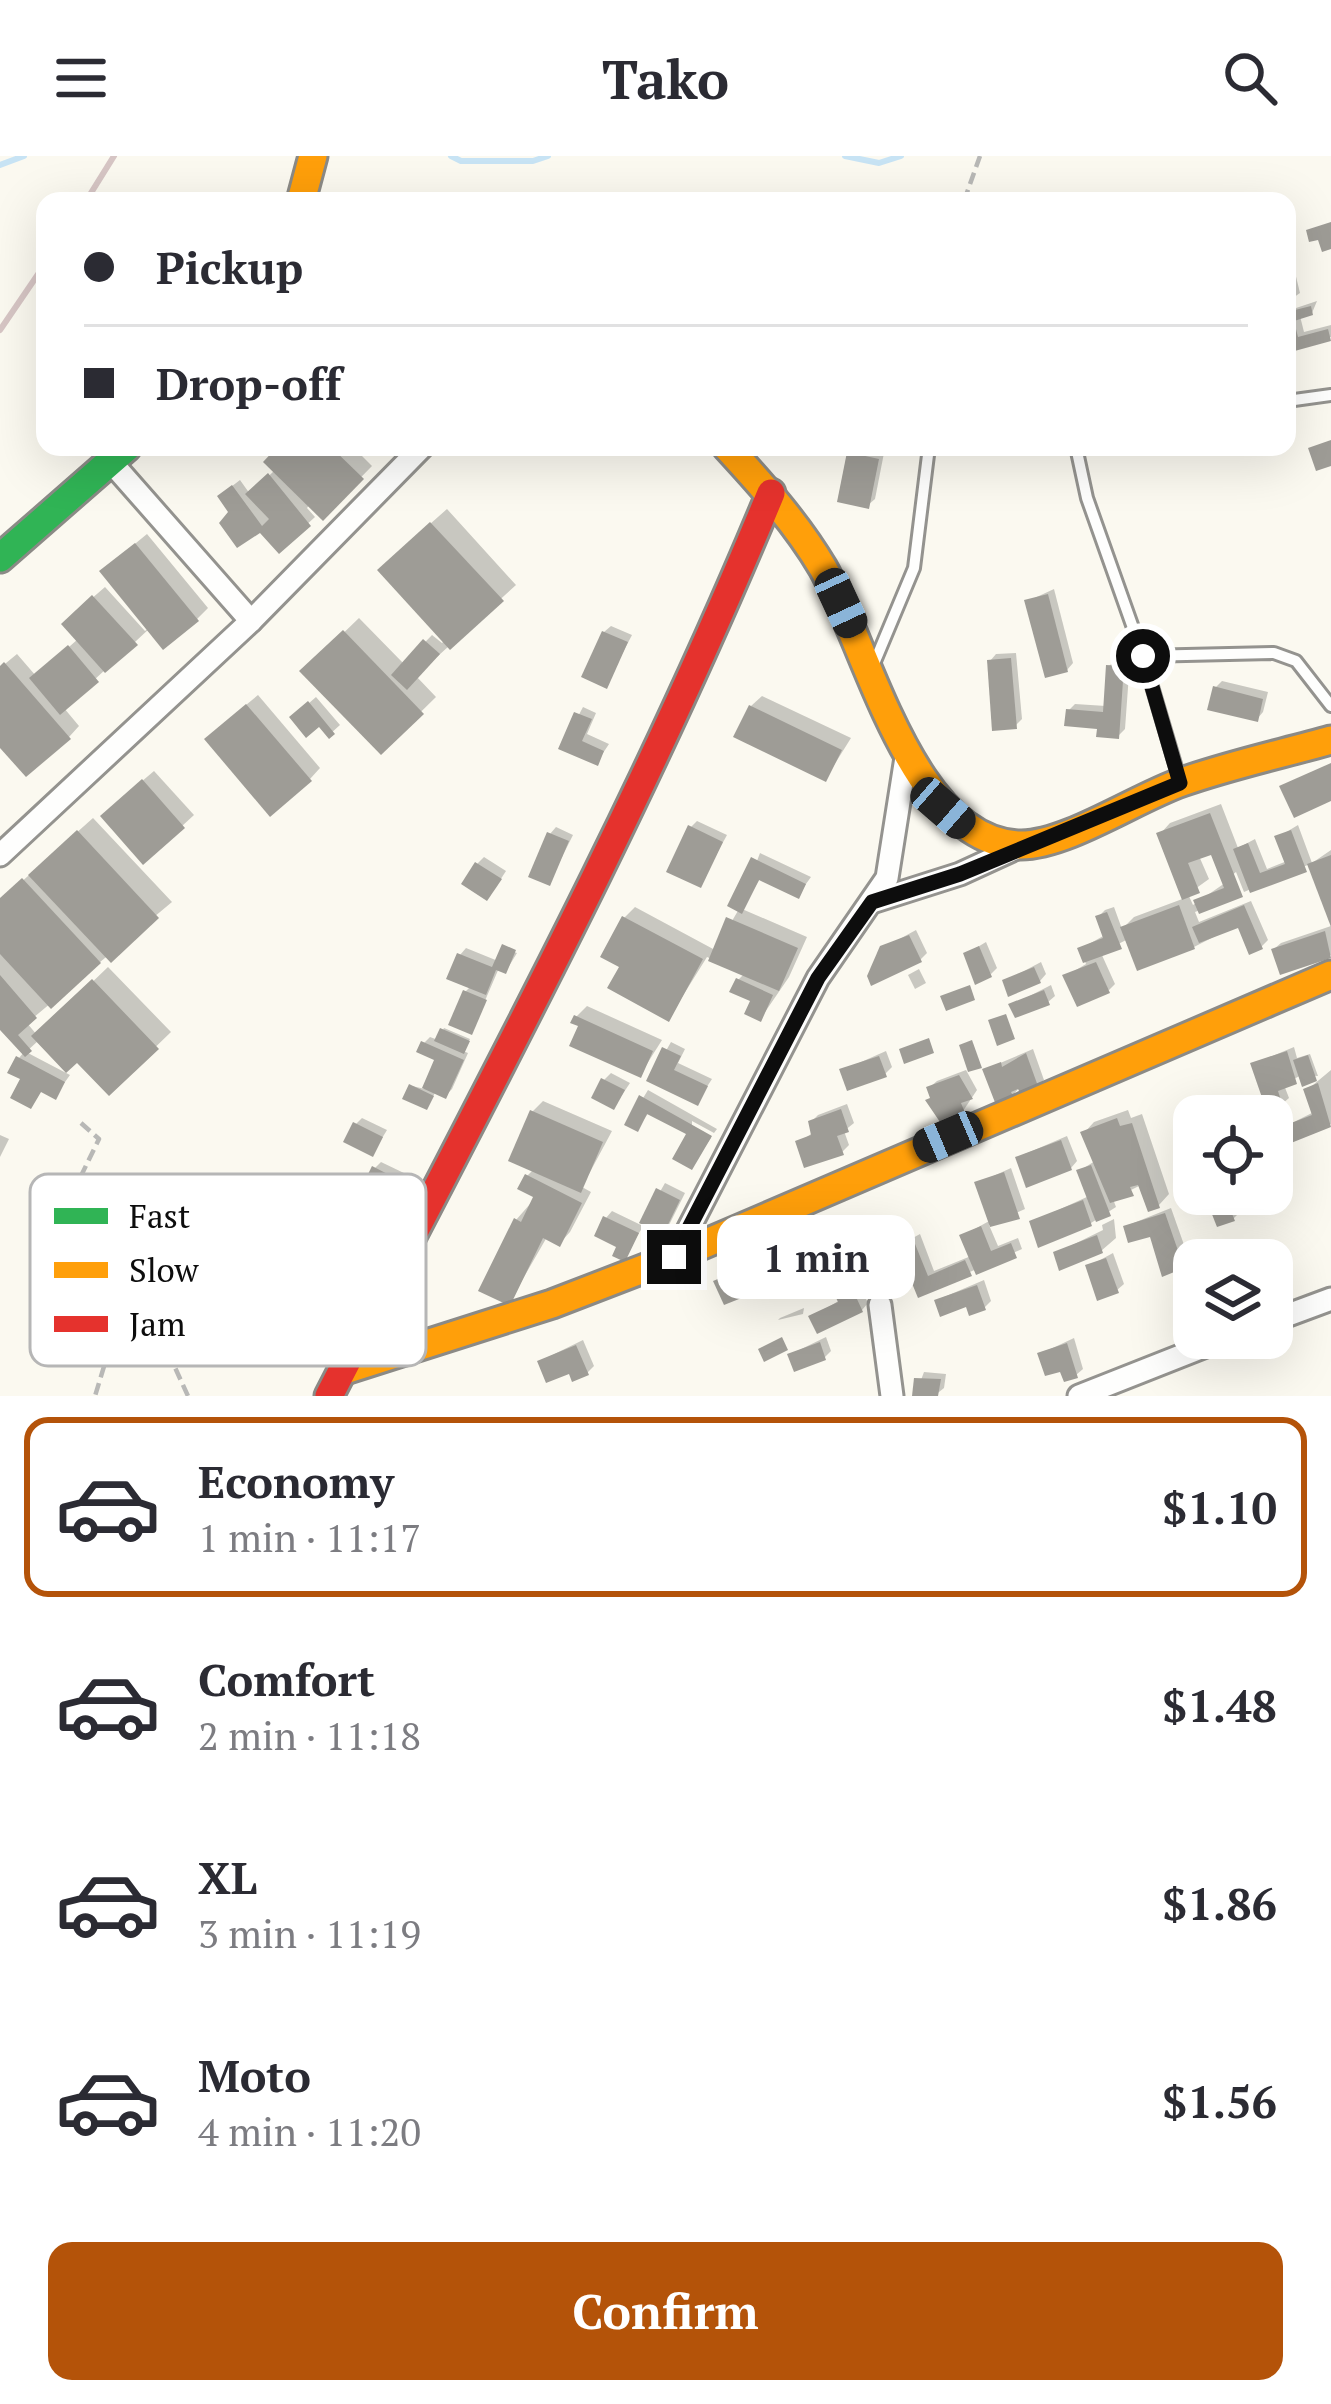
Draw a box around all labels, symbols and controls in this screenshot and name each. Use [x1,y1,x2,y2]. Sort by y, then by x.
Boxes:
text: Tako [602,43,729,114]
icon: menu [48,45,114,111]
icon: search [1217,45,1283,111]
text: Pickup [156,237,303,297]
text: Drop-off [156,353,342,413]
car [809,563,873,643]
route start [1116,629,1170,683]
car [904,771,982,845]
map controls [1173,1095,1293,1359]
button: locate [1173,1095,1293,1215]
car [908,1106,988,1168]
legend [30,1174,426,1366]
text: Fast [129,1194,190,1237]
callout: 1 min [716,1215,914,1299]
route end [647,1230,701,1284]
text: 1 min [763,1231,869,1283]
button: layers [1173,1239,1293,1359]
text: Slow [129,1248,199,1291]
text: Jam [129,1302,185,1345]
text: Economy [198,1451,394,1511]
icon: car [54,1453,162,1561]
text: $1.10 [1162,1477,1277,1537]
text: 1 min · 11:17 [198,1511,421,1563]
text: Comfort [198,1649,375,1709]
icon: car [54,1651,162,1759]
text: $1.48 [1162,1675,1277,1735]
text: 2 min · 11:18 [198,1709,421,1761]
text: XL [198,1847,257,1907]
icon: car [54,1849,162,1957]
text: $1.86 [1162,1873,1277,1933]
text: 3 min · 11:19 [198,1907,421,1959]
text: Moto [198,2045,311,2105]
icon: car [54,2047,162,2155]
text: $1.56 [1162,2071,1277,2131]
text: 4 min · 11:20 [198,2105,421,2157]
button: Confirm [48,2242,1283,2380]

